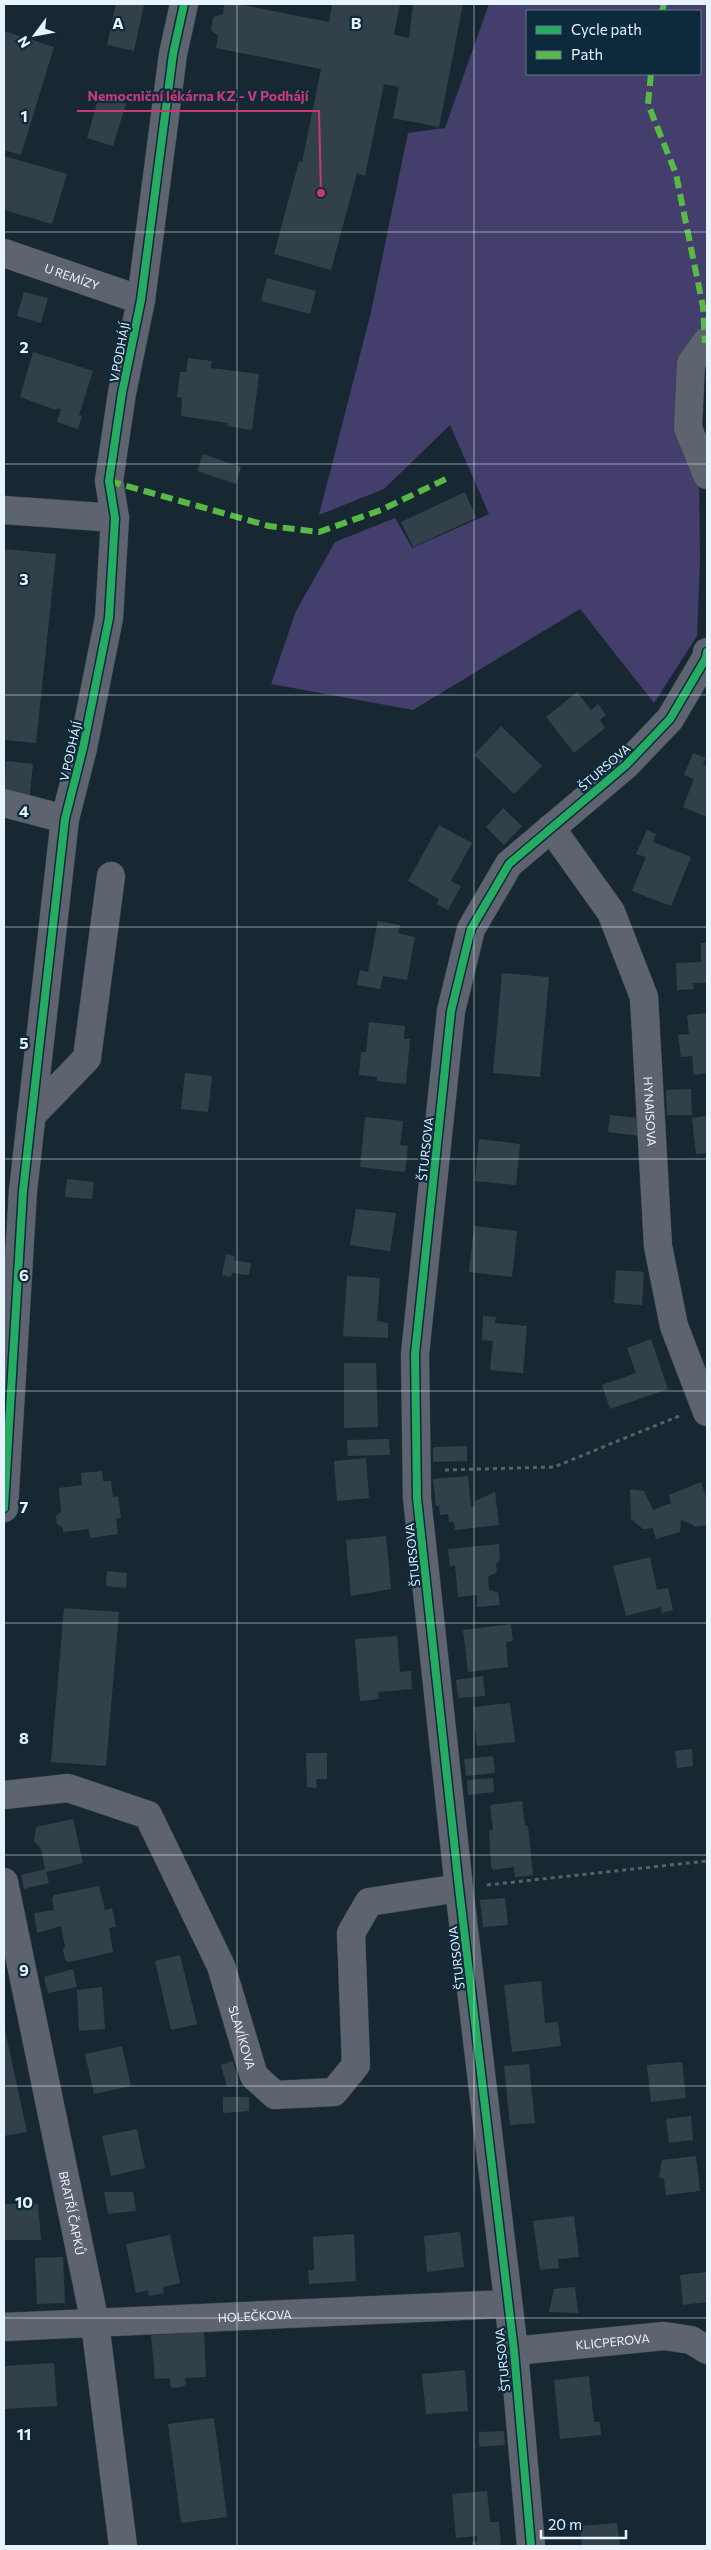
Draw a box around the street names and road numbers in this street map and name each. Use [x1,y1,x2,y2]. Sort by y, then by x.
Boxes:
street label: U REMÍZY [43,260,102,292]
street label: V PODHÁJÍ [106,320,133,383]
street label: V PODHÁJÍ [56,719,85,782]
street label: ŠTURSOVA [575,741,633,793]
street label: HYNAISOVA [641,1076,659,1147]
street label: ŠTURSOVA [415,1117,435,1181]
street label: ŠTURSOVA [402,1523,422,1587]
street label: ŠTURSOVA [445,1926,467,1990]
street label: SLAVÍKOVA [226,2004,259,2071]
street label: BRATŘÍ ČAPKŮ [57,2170,88,2256]
street label: HOLEČKOVA [217,2307,292,2324]
street label: ŠTURSOVA [492,2328,512,2392]
street label: KLICPEROVA [575,2330,650,2352]

